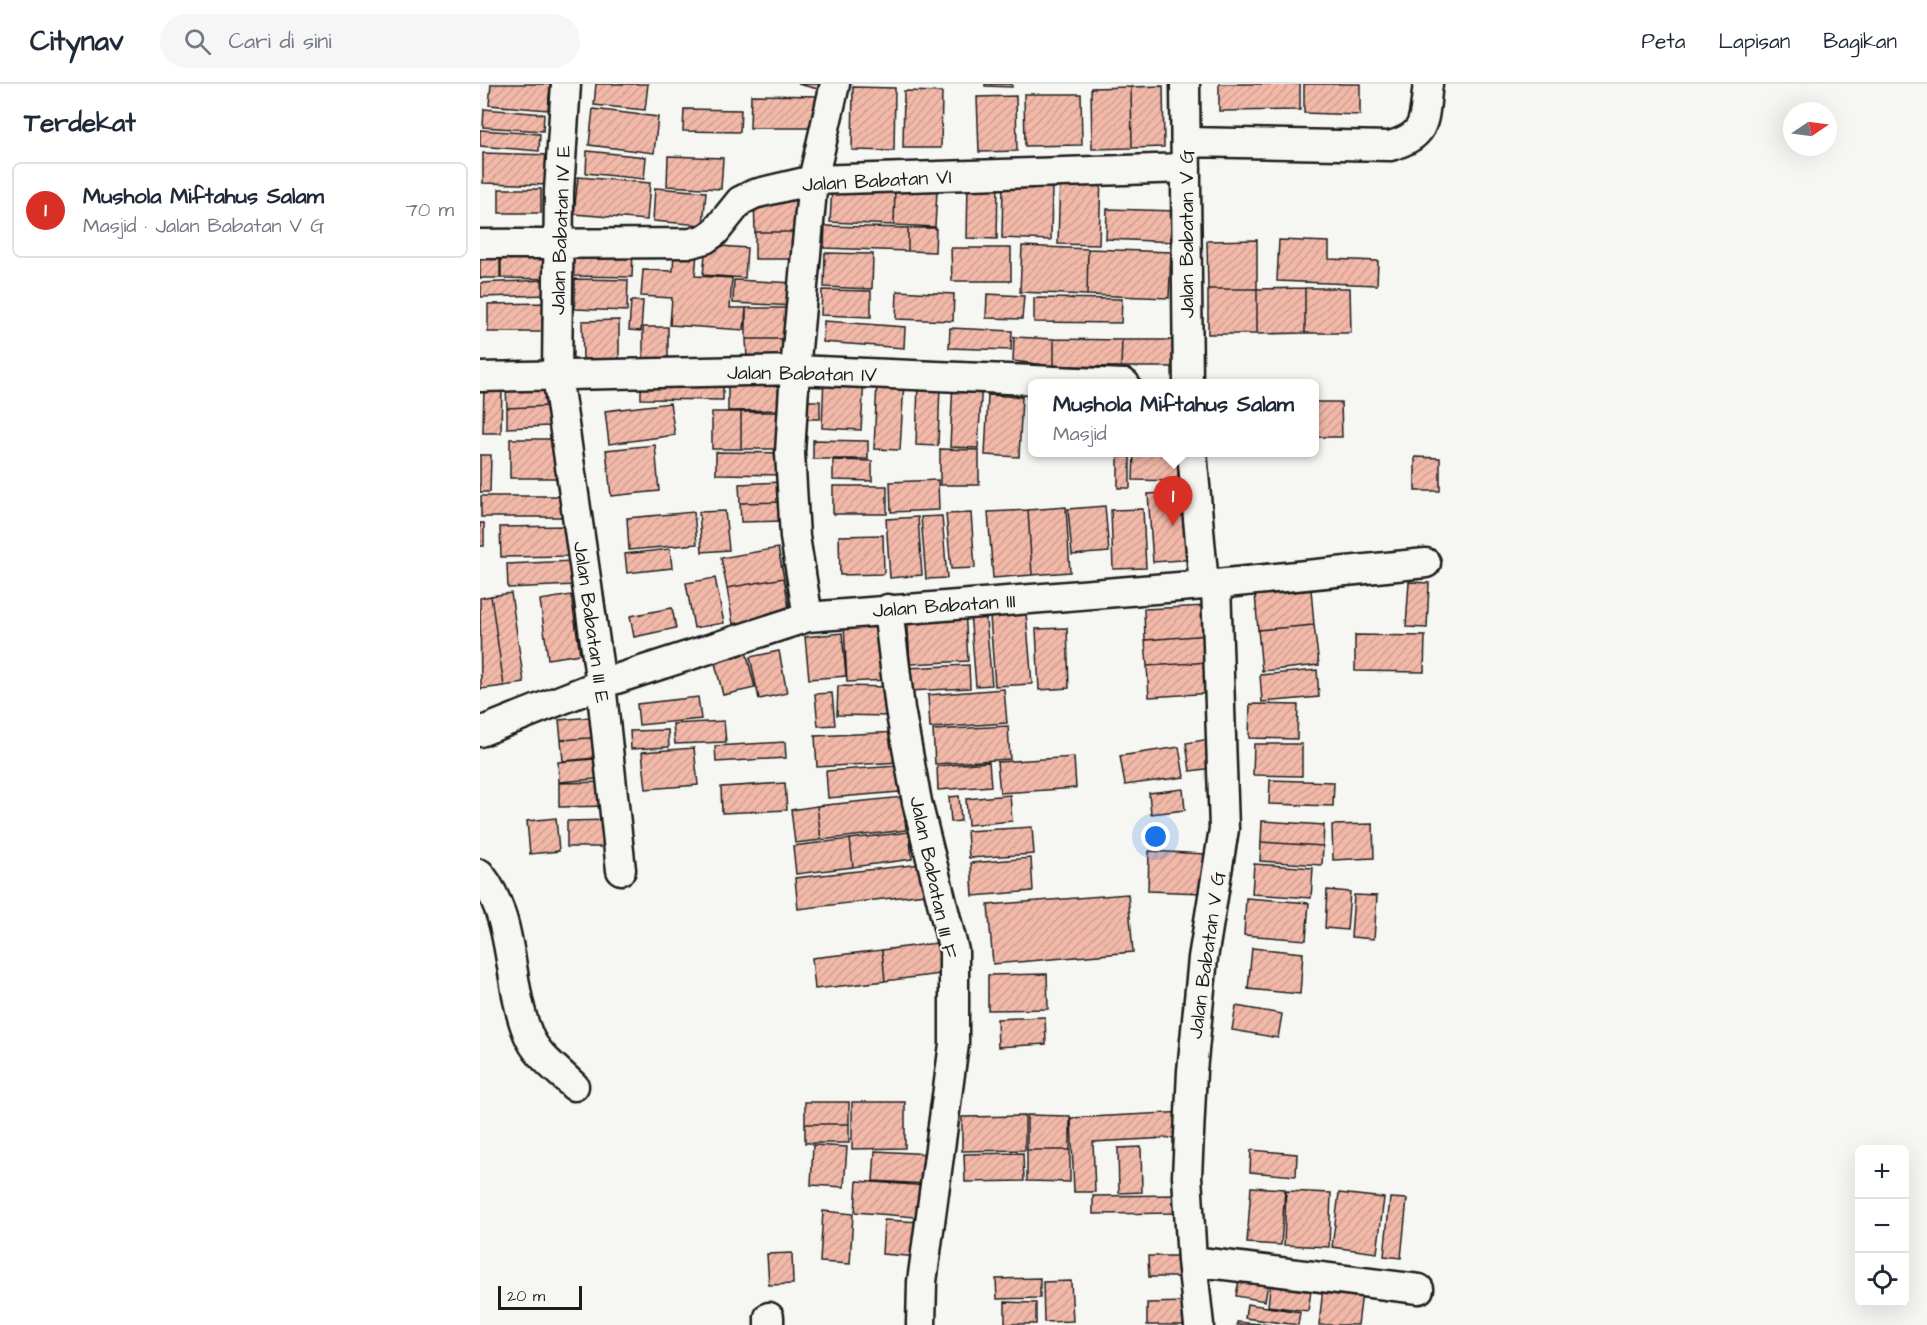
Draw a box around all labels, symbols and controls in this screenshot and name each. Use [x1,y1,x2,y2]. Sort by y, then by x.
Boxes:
search box [160,14,580,68]
text: Citynav [30,22,124,61]
icon: search [181,25,214,58]
text: Cari di sini [229,26,332,57]
text: Peta [1642,27,1685,56]
text: Lapisan [1718,27,1790,56]
text: Bagikan [1823,27,1897,56]
north arrow [1783,102,1837,156]
text: Terdekat [24,105,136,141]
street label: Jalan Babatan IV E [544,145,578,315]
street label: Jalan Babatan V G [1173,150,1201,318]
street label: Jalan Babatan VI [802,163,953,199]
text: Mushola Miftahus Salam [83,181,324,212]
text: 1 [44,196,47,224]
text: 70 m [406,196,454,224]
text: Masjid · Jalan Babatan V G [83,212,324,240]
street label: Jalan Babatan IV [727,359,878,389]
popup [1028,379,1319,457]
text: Mushola Miftahus Salam [1053,389,1294,420]
text: Masjid [1053,420,1107,448]
pin: 1 [1154,476,1192,526]
street label: Jalan Babatan III E [566,539,616,705]
street label: Jalan Babatan III [872,587,1016,625]
street label: Jalan Babatan III F [902,794,964,961]
your location [1141,822,1170,851]
street label: Jalan Babatan V G [1181,870,1233,1041]
map controls [1855,1145,1909,1307]
button: + [1855,1145,1909,1199]
button: − [1855,1199,1909,1253]
button: locate [1855,1253,1909,1307]
scale bar [498,1283,582,1310]
text: 20 m [507,1285,545,1307]

